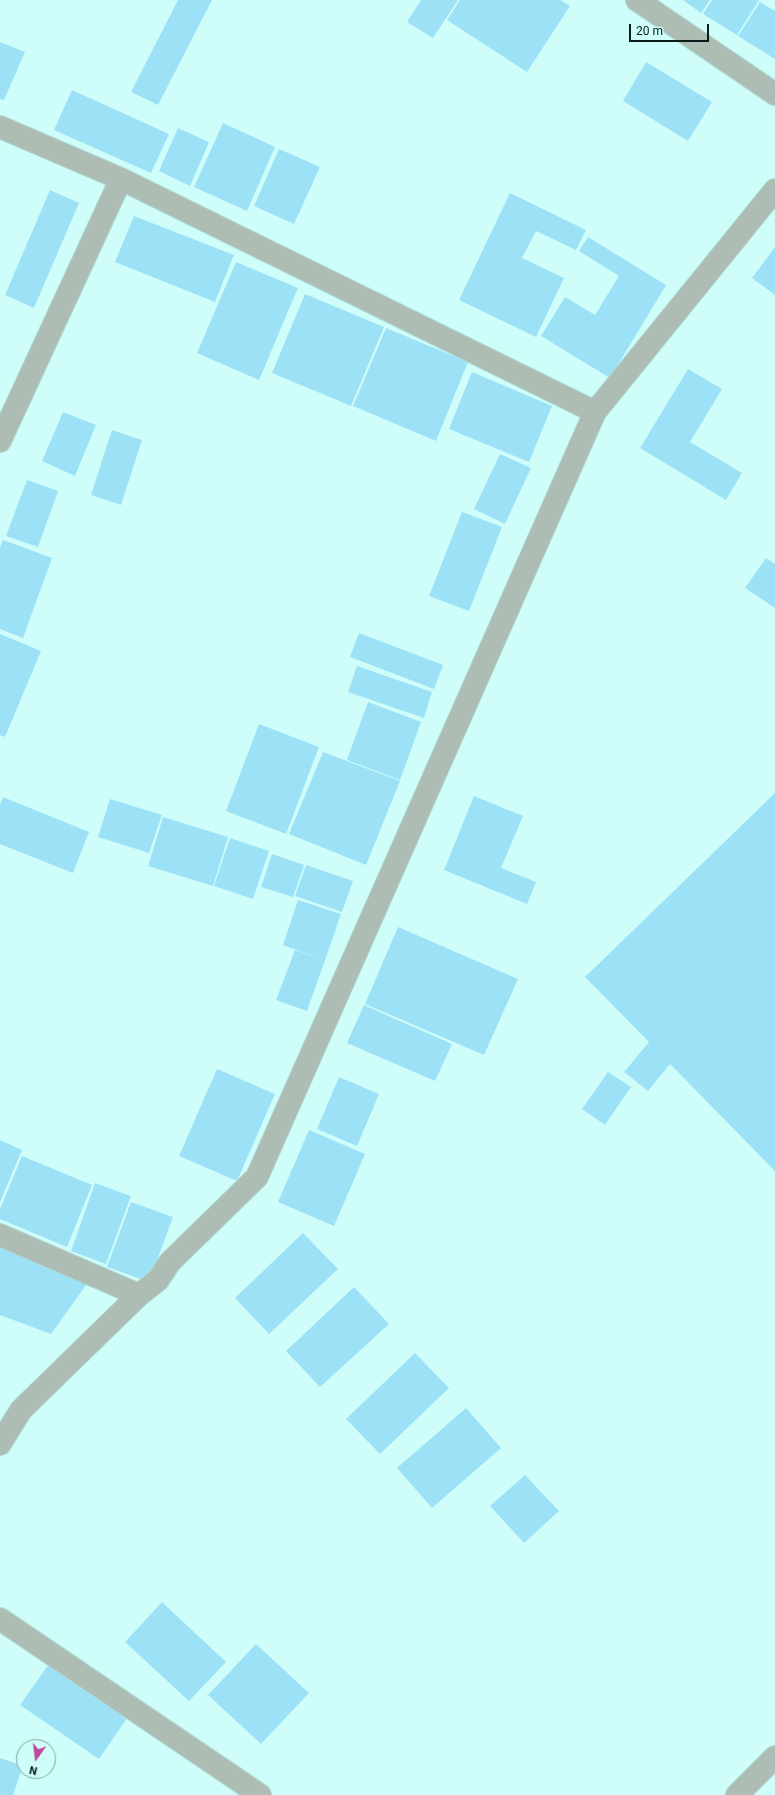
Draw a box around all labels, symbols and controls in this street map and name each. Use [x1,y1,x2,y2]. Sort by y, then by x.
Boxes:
scale bar [631,16,711,42]
text: 20 m [636,24,663,38]
north arrow [16,1739,56,1779]
text: N [28,1763,39,1777]

